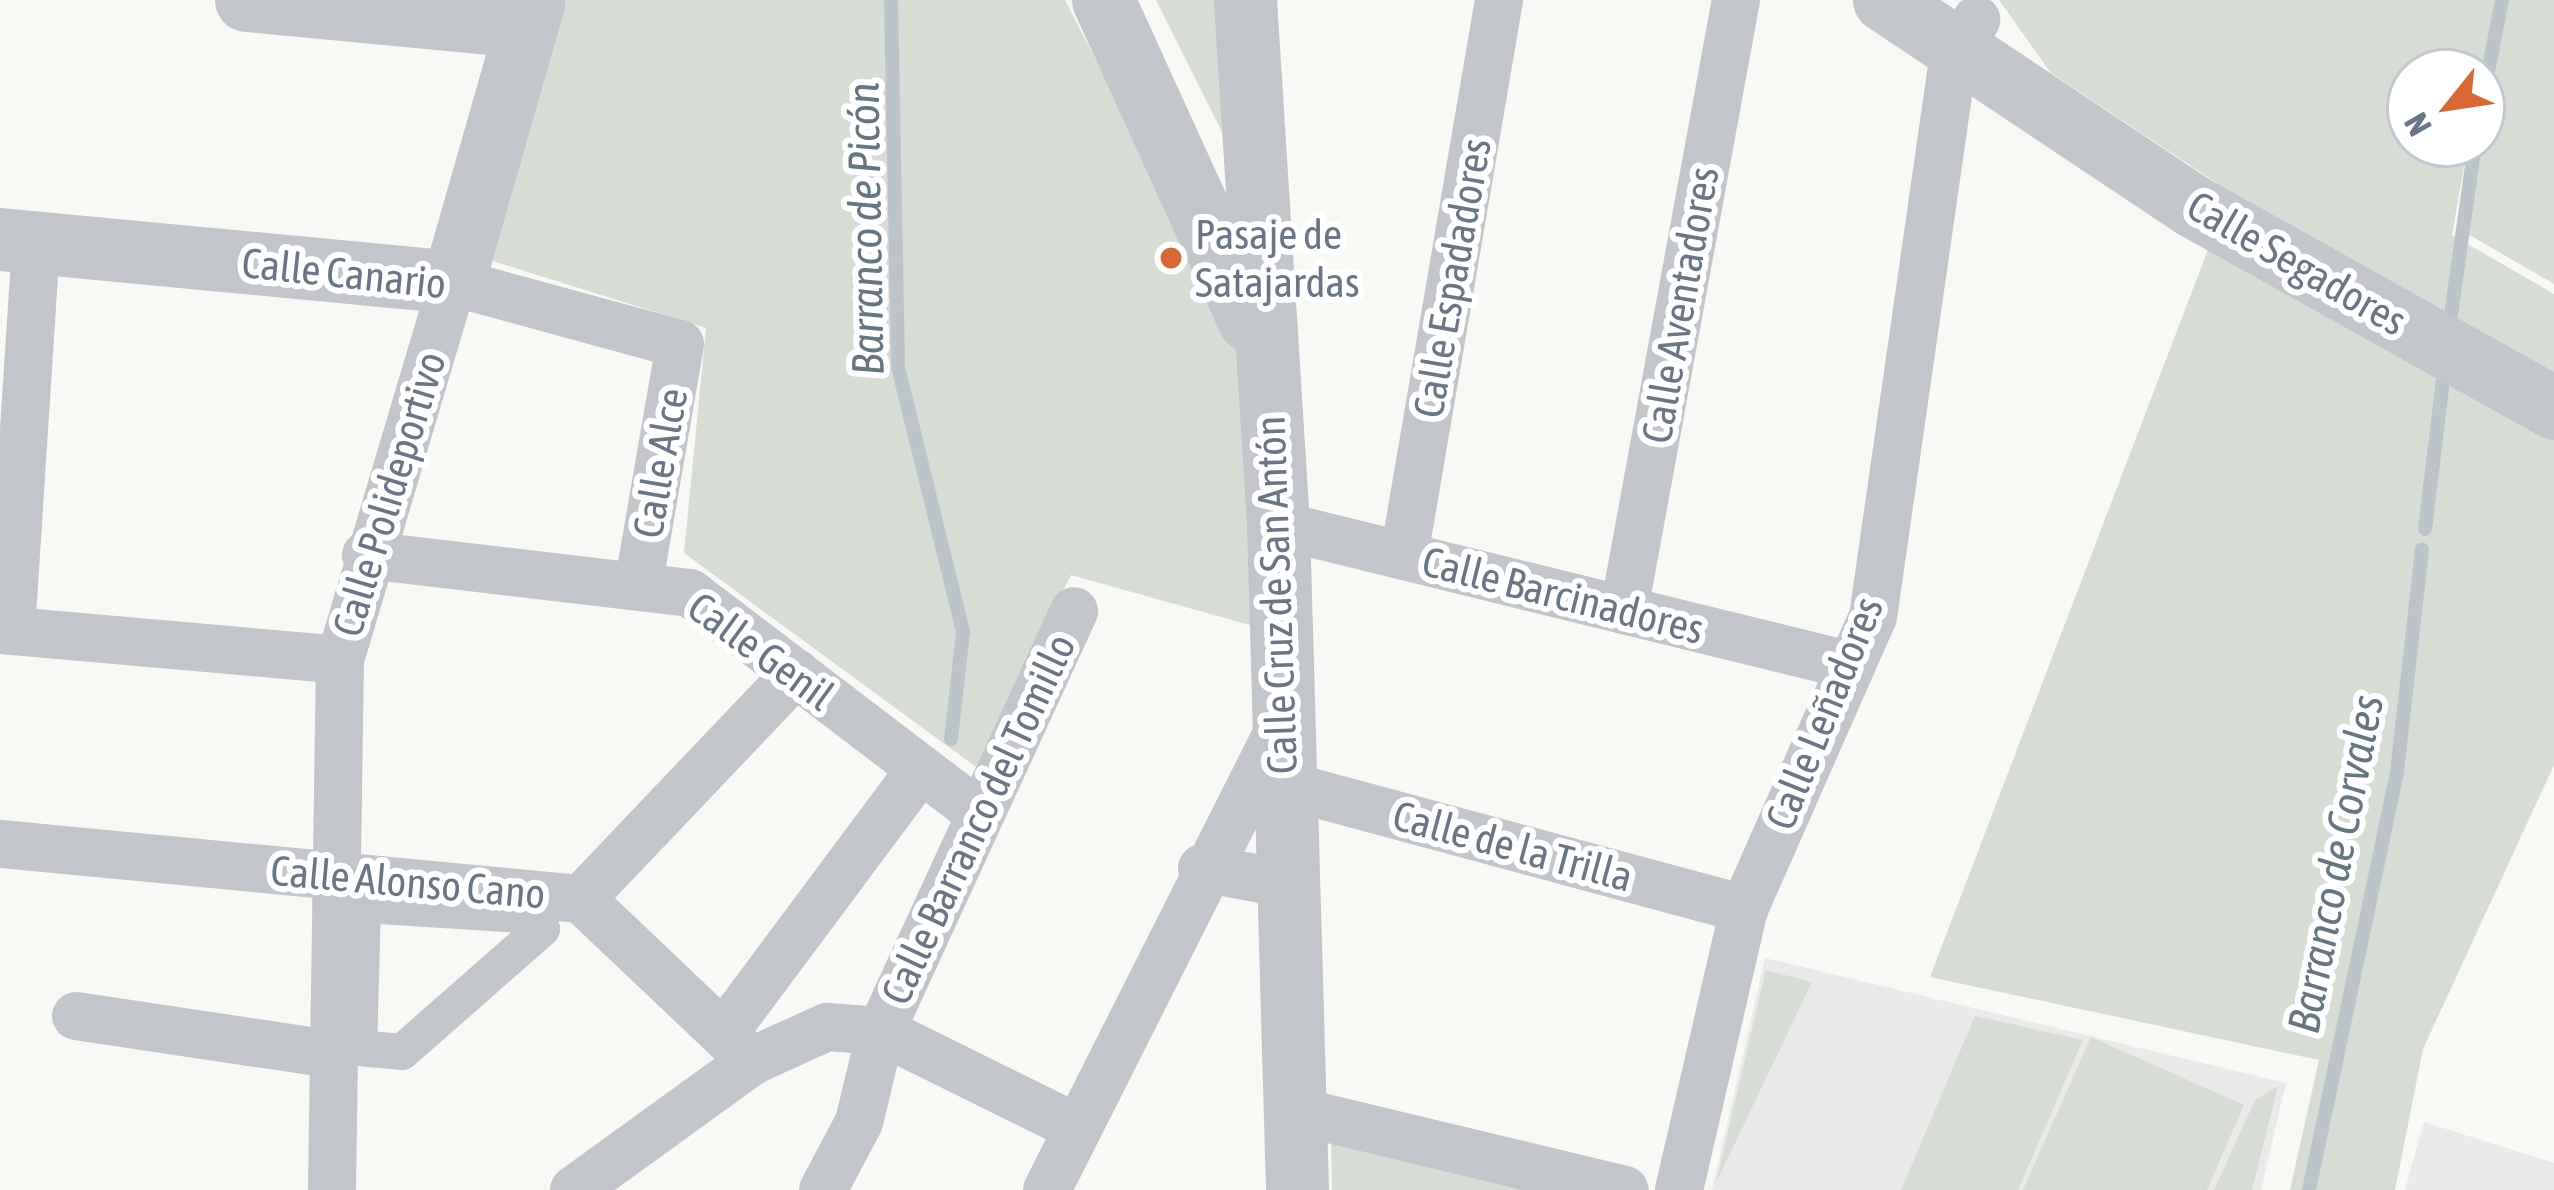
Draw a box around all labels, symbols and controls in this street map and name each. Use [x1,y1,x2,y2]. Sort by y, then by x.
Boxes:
north arrow [2386,48,2506,168]
water label: Barranco de Picón [836,82,896,376]
text: N [2396,107,2439,142]
street label: Calle Espadadores [1403,134,1501,422]
street label: Calle Aventadores [1631,163,1729,447]
street label: Calle Segadores [2179,180,2415,346]
place label: Pasaje de Satajardas [1195,209,1360,308]
street label: Calle Canario [239,237,449,309]
marker: Pasaje de Satajardas [1158,245,1184,271]
street label: Calle Polideportivo [322,346,456,642]
street label: Calle Alce [622,384,698,542]
street label: Calle Cruz de San Antón [1245,415,1307,775]
street label: Calle Barcinadores [1417,536,1709,654]
street label: Calle Genil [678,581,844,721]
street label: Calle Leñadores [1755,589,1893,837]
street label: Calle Barranco del Tomillo [870,626,1086,1012]
water label: Barranco de Corvales [2277,690,2395,1038]
street label: Calle de la Trilla [1388,790,1638,902]
street label: Calle Alonso Cano [269,845,547,919]

